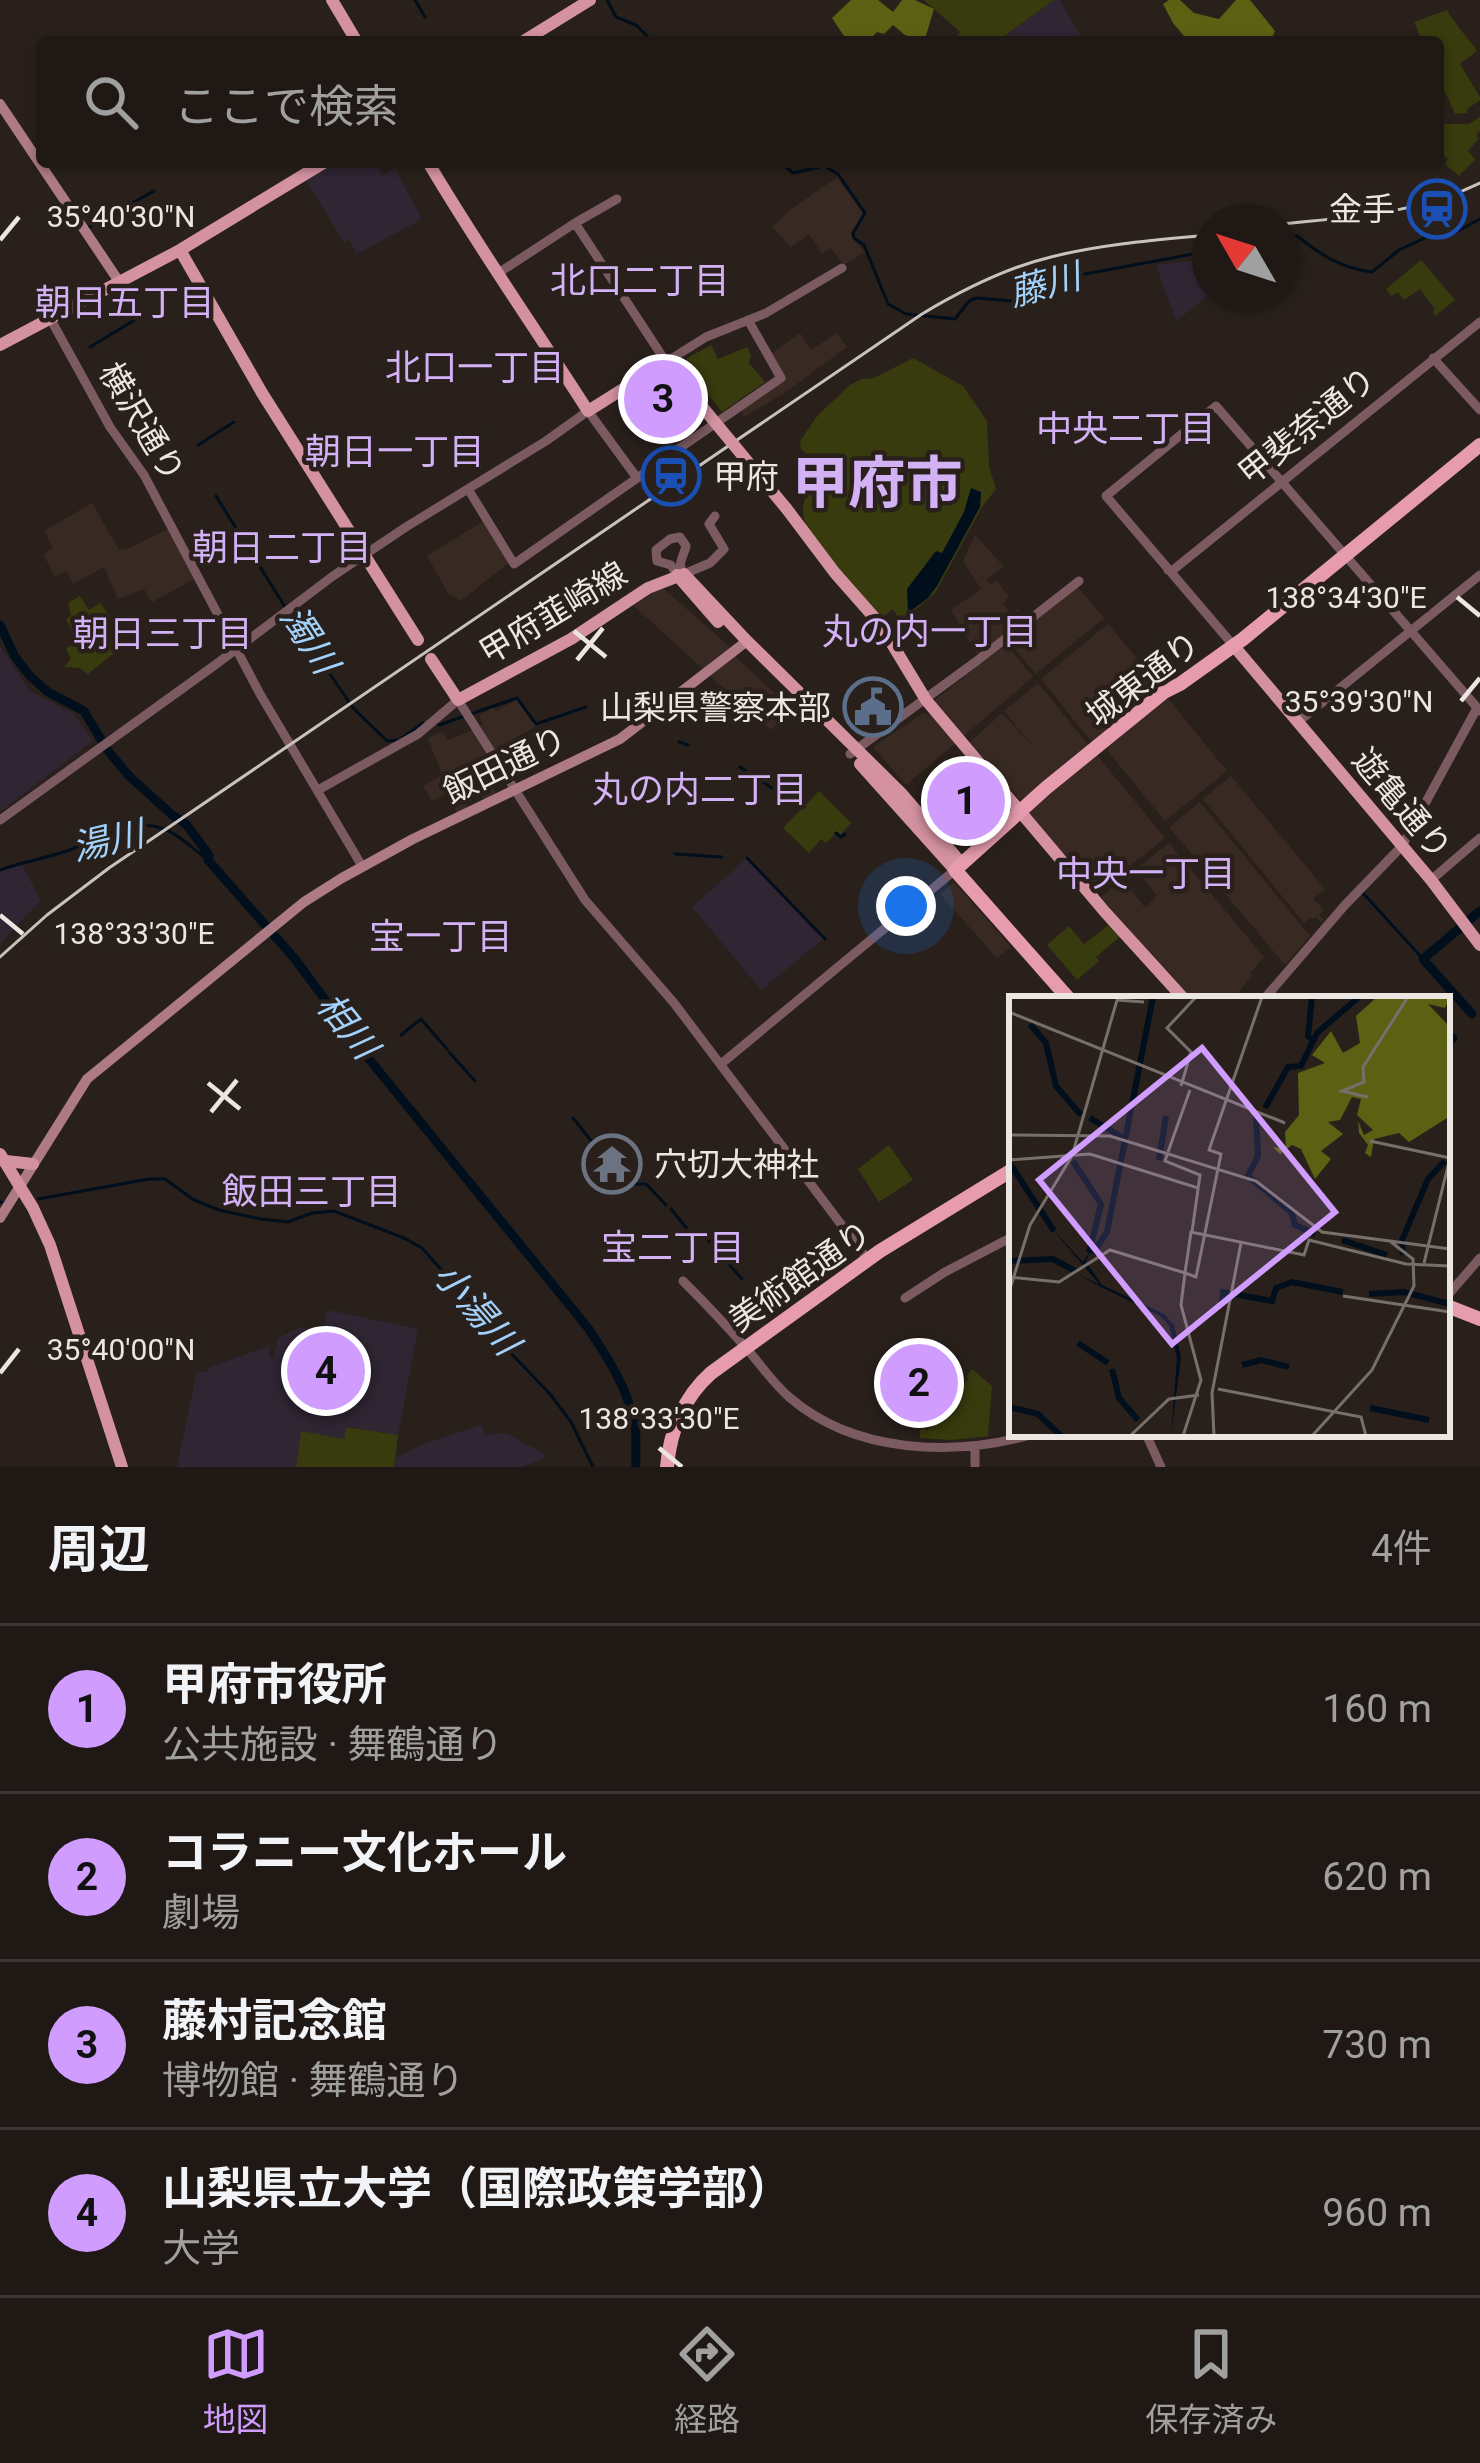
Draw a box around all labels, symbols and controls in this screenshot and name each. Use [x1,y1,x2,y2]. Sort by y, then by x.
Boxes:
search box [36,36,1444,168]
icon: search [78,69,144,135]
text: ここで検索 [174,80,399,133]
station icon: 金手 [1406,178,1468,240]
place label: 金手 [1329,190,1395,229]
text: 35°40'30"N [47,199,195,234]
north arrow [1192,204,1300,312]
water label: 藤川 [1005,254,1089,315]
district label: 北口二丁目 [550,260,730,302]
district label: 朝日五丁目 [35,282,215,324]
district label: 北口一丁目 [385,347,565,389]
pin: 3 [624,354,702,444]
street label: 横沢通り [91,355,193,489]
street label: 甲斐奈通り [1231,359,1383,493]
district label: 中央二丁目 [1036,408,1216,450]
district label: 朝日一丁目 [305,431,485,473]
station icon: 甲府 [640,445,702,507]
district label: 甲府市 [792,450,963,517]
place label: 甲府 [713,457,779,496]
district label: 朝日二丁目 [192,527,372,569]
street label: 甲府韮崎線 [472,554,634,672]
text: 138°34'30"E [1265,580,1427,615]
water label: 濁川 [272,598,348,685]
district label: 丸の内一丁目 [822,611,1038,653]
district label: 朝日三丁目 [73,613,253,655]
street label: 城東通り [1079,624,1207,734]
public building icon: 山梨県警察本部 [842,676,904,738]
text: 35°39'30"N [1285,684,1433,719]
place label: 山梨県警察本部 [600,688,831,727]
street label: 飯田通り [437,719,573,811]
street label: 遊亀通り [1345,741,1459,867]
pin: 1 [927,756,1005,846]
district label: 丸の内二丁目 [592,769,808,811]
water label: 湯川 [68,812,152,870]
district label: 中央一丁目 [1056,853,1236,895]
your location [876,876,936,936]
text: 138°33'30"E [53,916,215,951]
district label: 宝一丁目 [369,916,513,958]
water label: 相川 [308,985,388,1070]
inset map [1009,996,1450,1437]
temple icon: 穴切大神社 [581,1133,643,1195]
place label: 穴切大神社 [654,1145,819,1184]
district label: 飯田三丁目 [222,1171,402,1213]
street label: 美術館通り [721,1213,879,1339]
district label: 宝二丁目 [601,1227,745,1269]
water label: 小湯川 [425,1254,530,1367]
pin: 4 [287,1326,365,1416]
text: 35°40'00"N [47,1332,195,1367]
pin: 2 [880,1338,958,1428]
text: 138°33'30"E [578,1401,740,1436]
text: 周辺 [48,1520,150,1579]
text: 4件 [1371,1526,1432,1572]
text: 甲府市役所 [162,1658,387,1711]
text: 1 [76,1686,98,1732]
text: 160 m [1322,1686,1432,1732]
text: 公共施設 · 舞鶴通り [162,1722,504,1768]
text: コラニー文化ホール [162,1826,567,1879]
text: 2 [76,1854,98,1900]
text: 620 m [1322,1854,1432,1900]
text: 劇場 [162,1890,240,1936]
text: 藤村記念館 [162,1994,387,2047]
text: 3 [76,2022,98,2068]
text: 730 m [1322,2022,1432,2068]
text: 博物館 · 舞鶴通り [162,2058,465,2104]
text: 山梨県立大学（国際政策学部） [162,2162,792,2215]
text: 4 [76,2190,98,2236]
text: 960 m [1322,2190,1432,2236]
text: 大学 [162,2226,240,2272]
tab: 地図 [203,2321,269,2441]
tab: 経路 [674,2321,740,2441]
tab: 保存済み [1145,2321,1277,2441]

